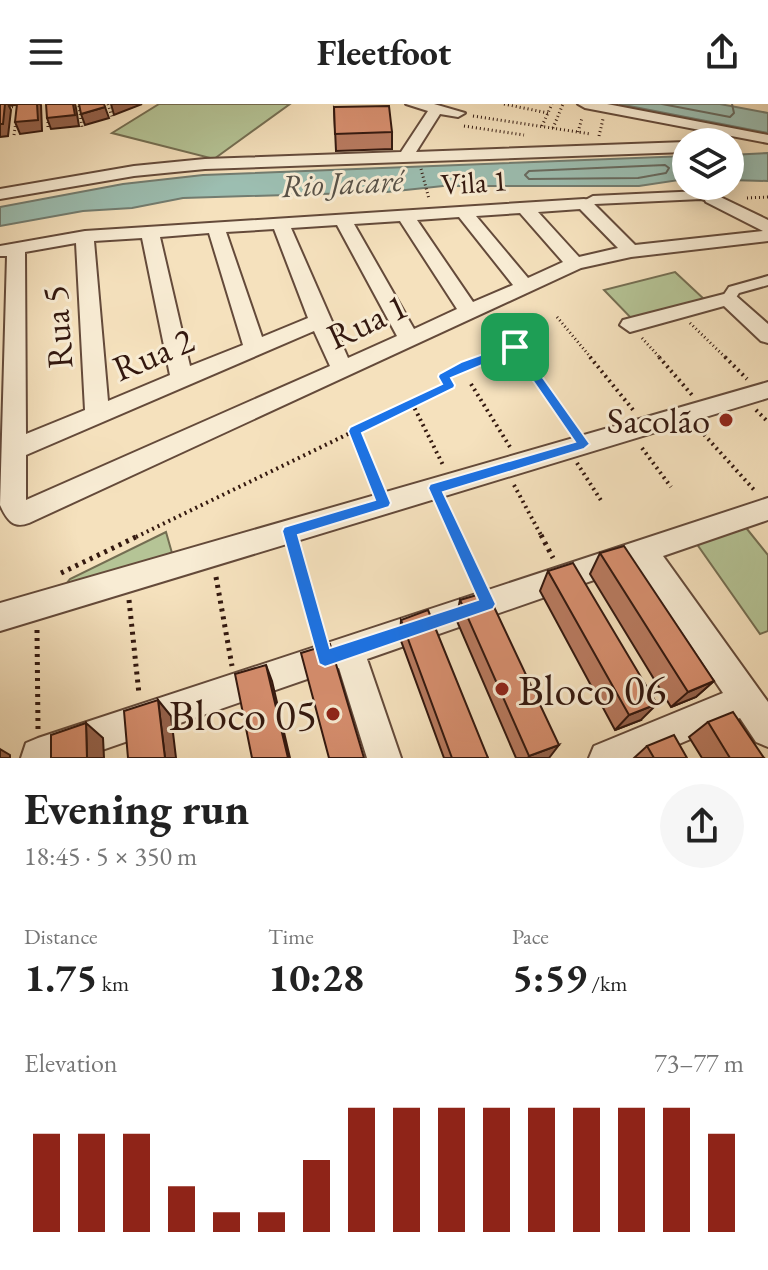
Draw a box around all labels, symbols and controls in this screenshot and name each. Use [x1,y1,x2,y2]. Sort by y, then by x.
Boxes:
text: Fleetfoot [317,29,451,76]
icon: menu [24,30,68,74]
icon: share [700,30,744,74]
map controls [672,128,744,200]
button: layers [672,128,744,200]
water label: Rio Jacaré [280,159,407,207]
street label: Vila 1 [439,160,509,204]
street label: Rua 1 [319,282,415,360]
street label: Rua 5 [31,284,83,370]
pin [481,313,549,381]
street label: Rua 2 [105,316,201,392]
icon: arrive [493,325,537,369]
place label: Sacolão [607,397,710,444]
marker: Sacolão [717,411,735,429]
place label: Bloco 06 [518,661,666,718]
marker: Bloco 06 [493,680,511,698]
place label: Bloco 05 [169,686,317,743]
marker: Bloco 05 [324,705,342,723]
text: Evening run [24,780,249,837]
button: share [660,784,744,868]
text: 18:45 · 5 × 350 m [24,839,197,873]
text: Distance [24,922,97,951]
text: Time [268,922,314,951]
text: Pace [512,922,549,951]
text: 1.75 [24,951,97,1003]
text: 10:28 [268,951,364,1003]
text: 5:59 [512,951,587,1003]
text: km [97,969,129,998]
text: /km [587,969,627,998]
text: Elevation [24,1046,118,1080]
text: 73–77 m [654,1046,744,1080]

